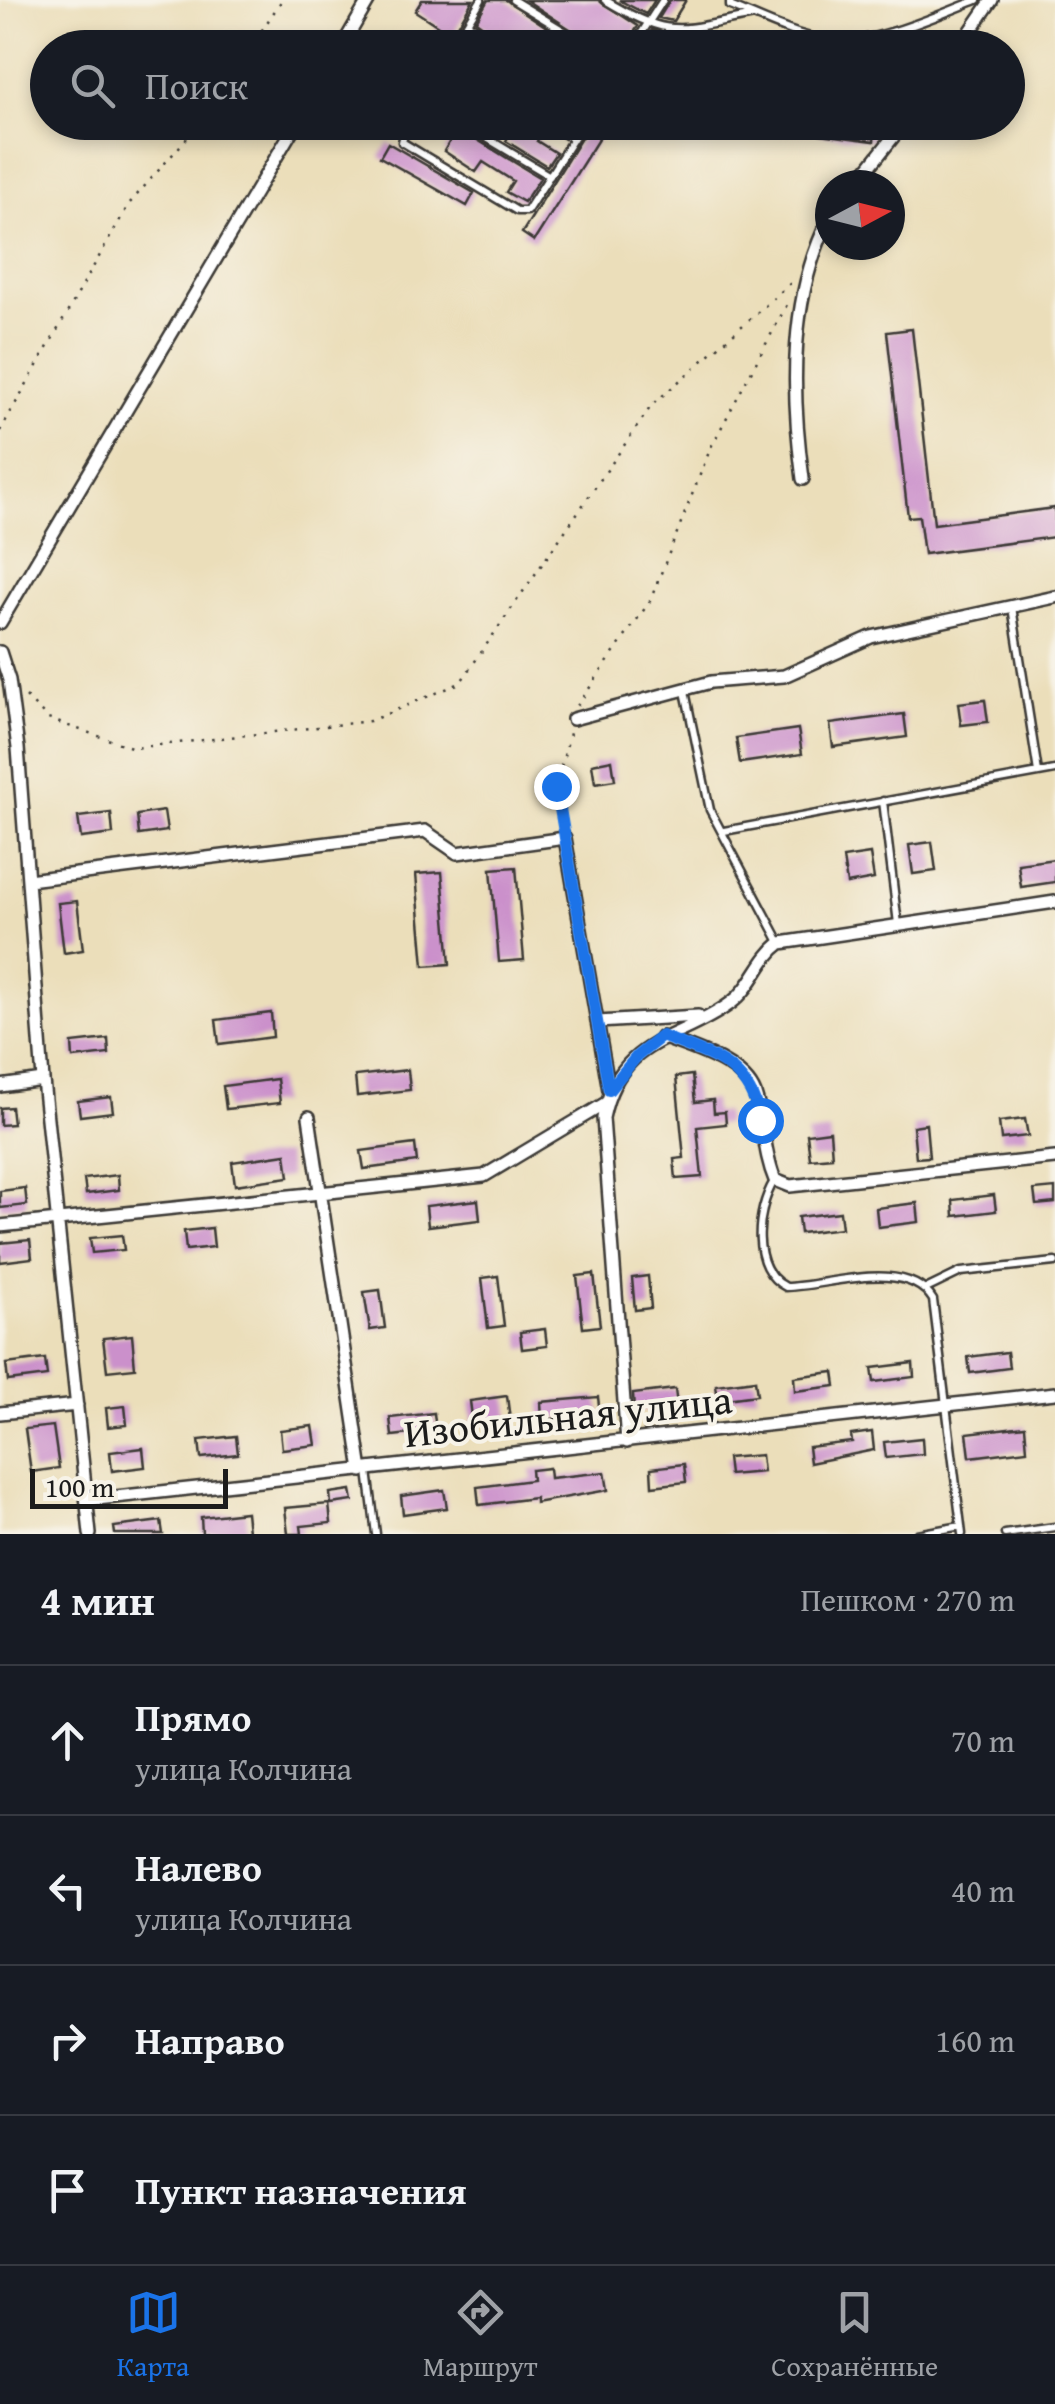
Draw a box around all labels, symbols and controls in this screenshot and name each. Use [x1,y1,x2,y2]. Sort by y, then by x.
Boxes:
search box [30,30,1025,140]
text: Поиск [145,57,248,113]
icon: search [65,58,120,113]
north arrow [815,170,905,260]
route end [534,764,580,810]
route start [738,1098,784,1144]
street label: Изобильная улица [401,1369,735,1462]
scale bar [30,1464,228,1508]
text: 100 m [45,1466,114,1507]
text: 4 мин [40,1569,155,1630]
text: Пешком · 270 m [800,1576,1015,1623]
text: Прямо [135,1689,251,1745]
icon: ahead [40,1713,95,1768]
text: 70 m [951,1717,1015,1764]
text: улица Колчина [135,1745,352,1792]
text: Налево [135,1839,262,1895]
icon: left [40,1863,95,1918]
text: 40 m [951,1867,1015,1914]
text: улица Колчина [135,1895,352,1942]
text: Направо [135,2012,285,2068]
icon: right [40,2013,95,2068]
text: 160 m [936,2017,1015,2064]
text: Пункт назначения [135,2162,467,2218]
icon: arrive [40,2163,95,2218]
tab: Карта [117,2285,189,2386]
tab: Маршрут [423,2285,538,2386]
tab: Сохранённые [771,2285,938,2386]

